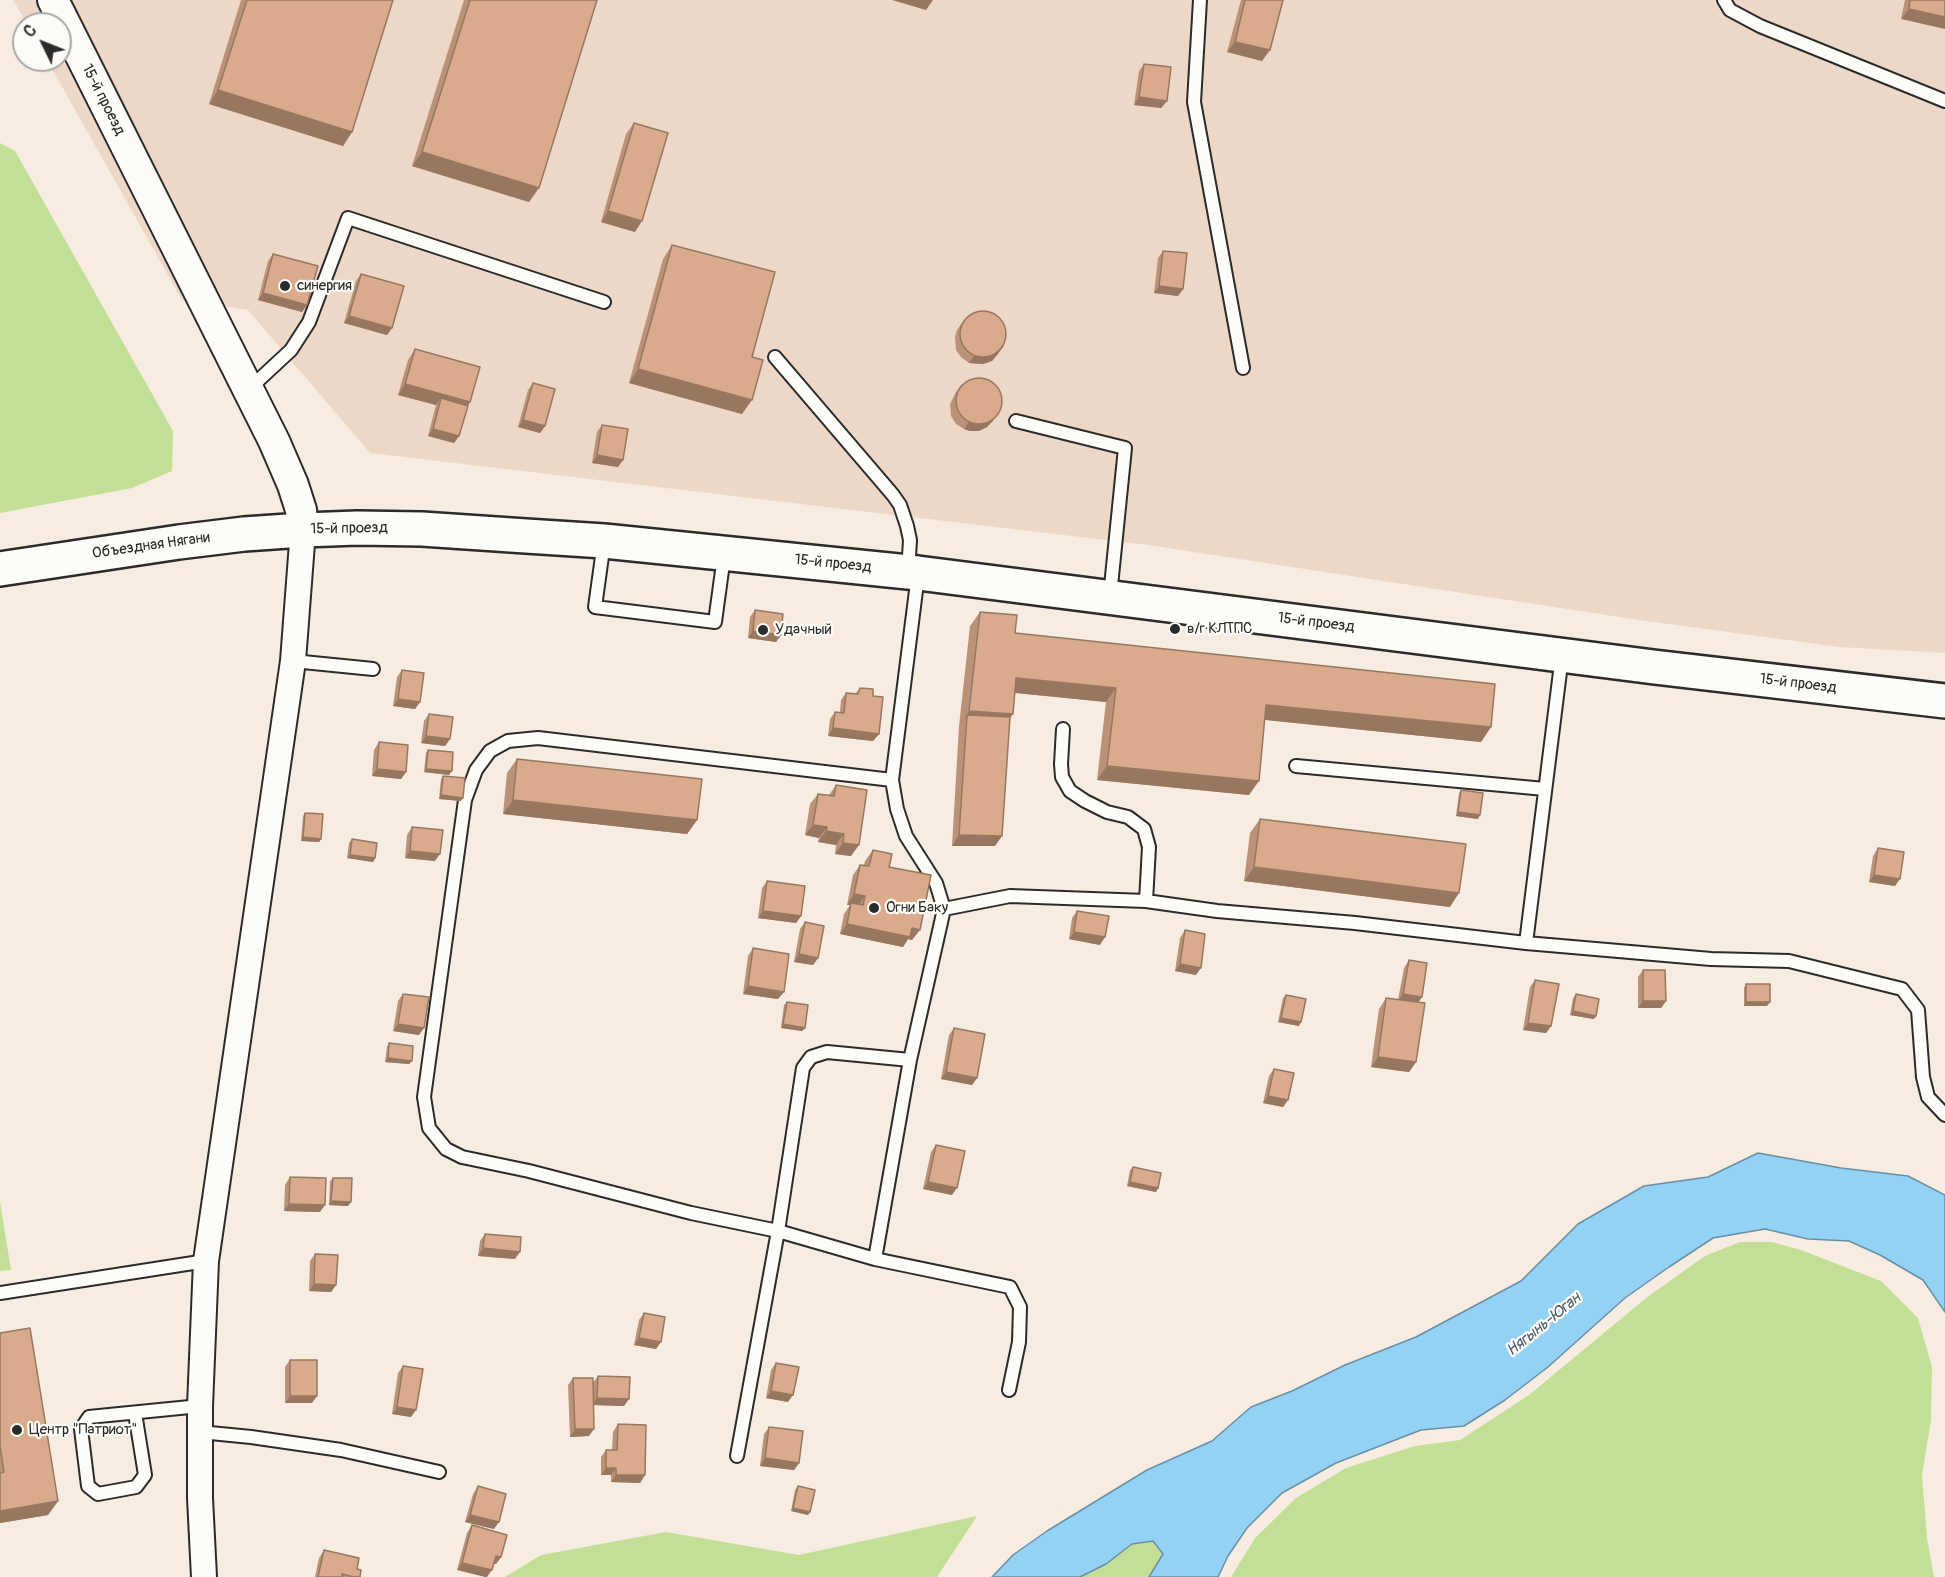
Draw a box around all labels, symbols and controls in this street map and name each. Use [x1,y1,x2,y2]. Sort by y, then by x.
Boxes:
north arrow [12,12,72,72]
text: С [20,21,41,42]
street label: 15-й проезд [77,62,129,138]
place label: синергия [297,277,352,295]
marker: синергия [278,279,292,293]
street label: 15-й проезд [310,519,388,539]
street label: Объездная Нягани [91,529,211,563]
street label: 15-й проезд [794,551,872,577]
street label: 15-й проезд [1277,609,1355,637]
place label: в/г КЛТПС [1187,620,1252,638]
place label: Удачный [775,621,832,639]
marker: в/г КЛТПС [1168,622,1182,636]
marker: Удачный [756,623,770,637]
street label: 15-й проезд [1759,670,1837,698]
place label: Огни Баку [886,899,948,917]
marker: Огни Баку [867,901,881,915]
water label: Нягынь-Юган [1503,1289,1585,1361]
place label: Центр "Патриот" [29,1421,137,1439]
marker: Центр "Патриот" [10,1423,24,1437]

